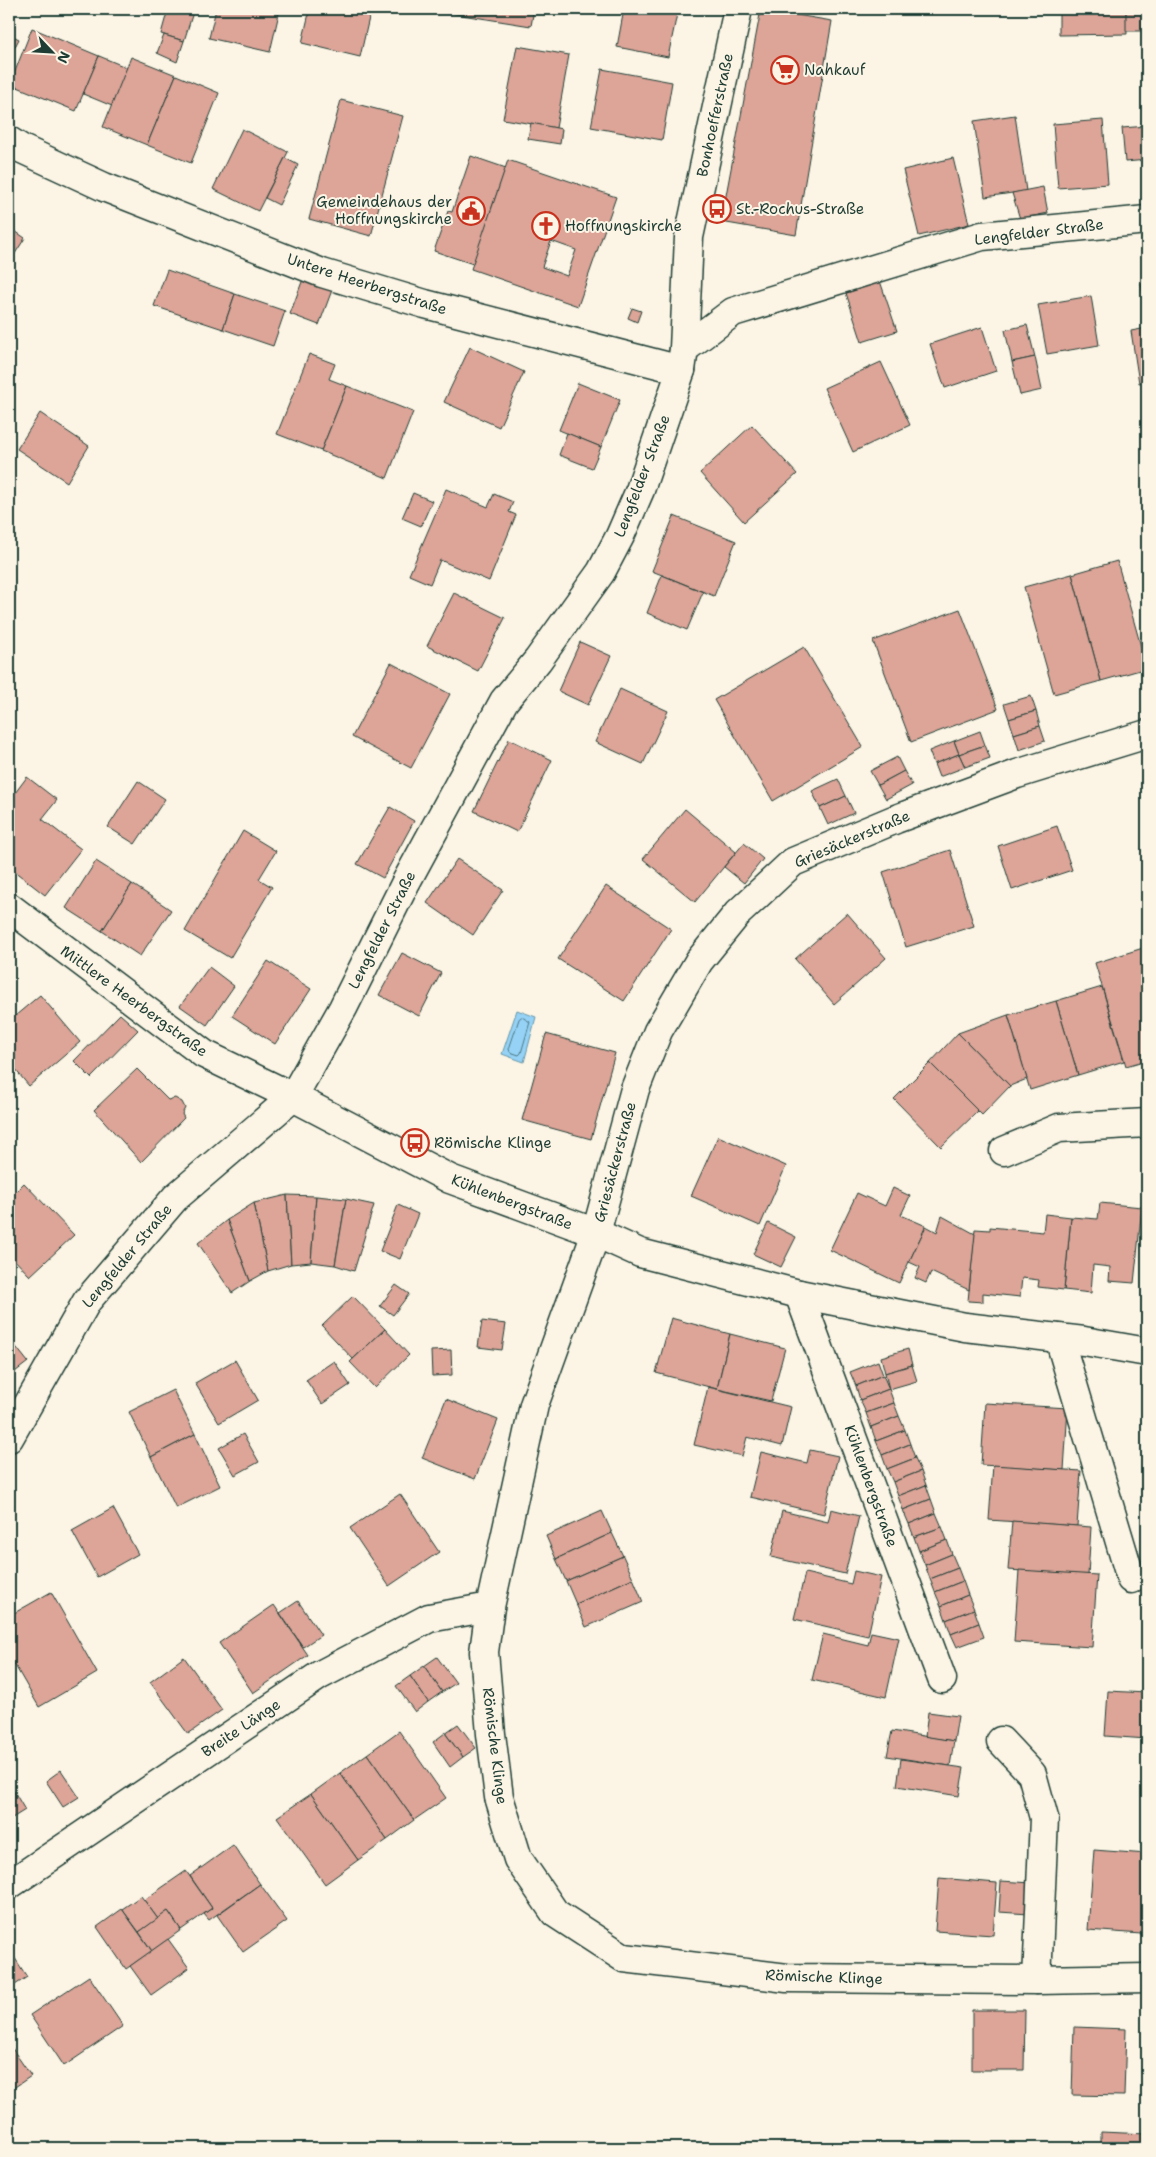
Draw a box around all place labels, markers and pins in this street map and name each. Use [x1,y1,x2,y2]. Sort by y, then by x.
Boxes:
supermarket icon: Nahkauf [770,55,800,85]
place label: Nahkauf [804,60,866,80]
place label: Gemeindehaus der Hoffnungskirche [316,192,452,229]
bus stop icon: St.-Rochus-Straße [702,194,732,224]
public building icon: Gemeindehaus der Hoffnungskirche [456,196,486,226]
place label: St.-Rochus-Straße [736,199,864,219]
church icon: Hoffnungskirche [531,211,561,241]
place label: Hoffnungskirche [565,216,682,236]
bus stop icon: Römische Klinge [400,1128,430,1158]
place label: Römische Klinge [434,1133,552,1153]

